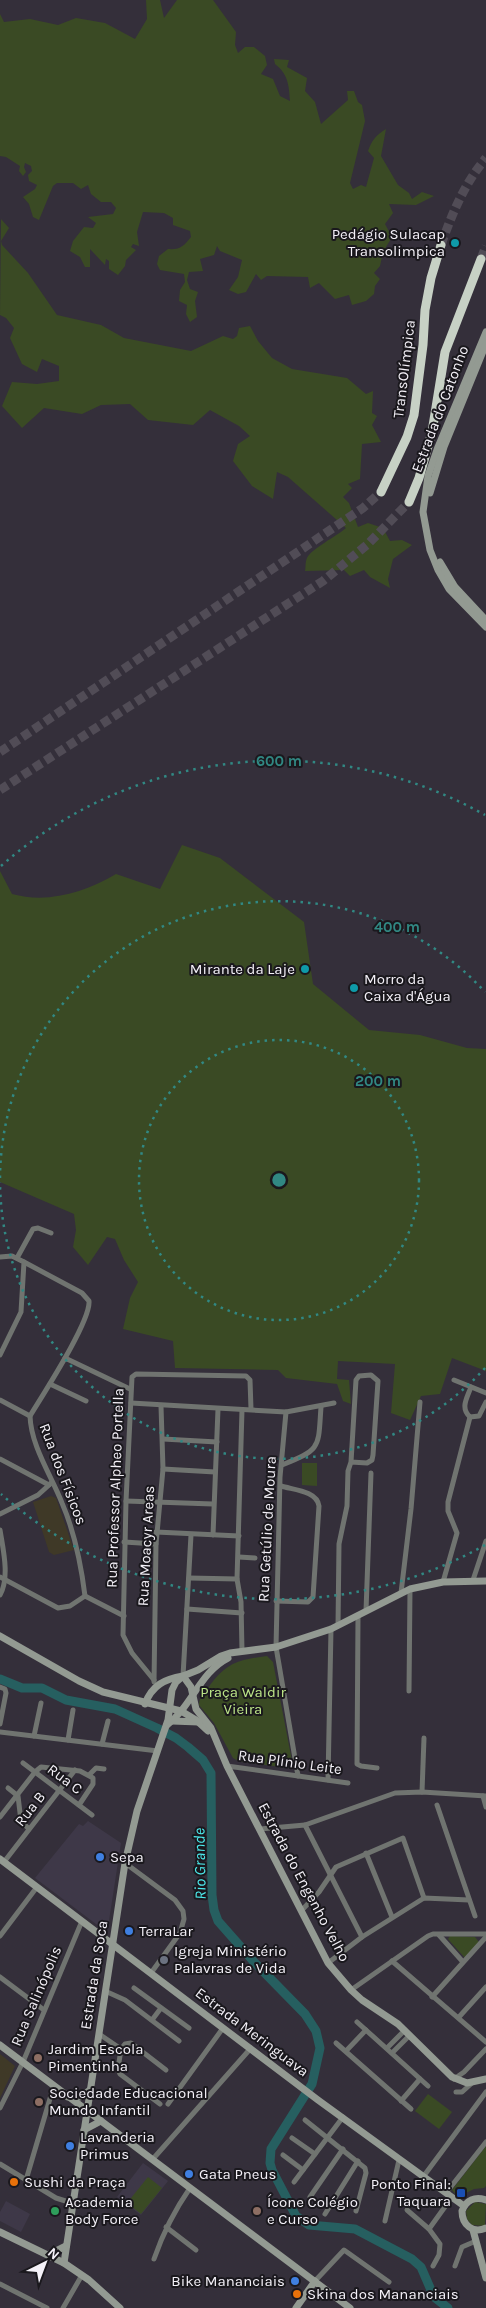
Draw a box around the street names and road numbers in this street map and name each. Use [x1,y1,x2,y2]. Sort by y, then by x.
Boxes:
street label: TransOlímpica [389,319,419,419]
street label: Estrada do Catonho [407,343,473,475]
street label: Rua Professor Alpheo Portella [103,1388,127,1588]
street label: Rua dos Físicos [35,1421,91,1527]
street label: Rua Getúlio de Moura [254,1455,280,1603]
street label: Rua Moacyr Areas [134,1485,158,1607]
street label: Rua Plínio Leite [237,1746,343,1778]
street label: Rua C [44,1760,86,1798]
street label: Rua B [11,1788,49,1830]
street label: Estrada do Engenho Velho [254,1799,354,1965]
street label: Estrada da Soca [76,1919,112,2031]
street label: Rua Salinópolis [7,1943,65,2049]
street label: Estrada Meringuava [192,1983,312,2081]

